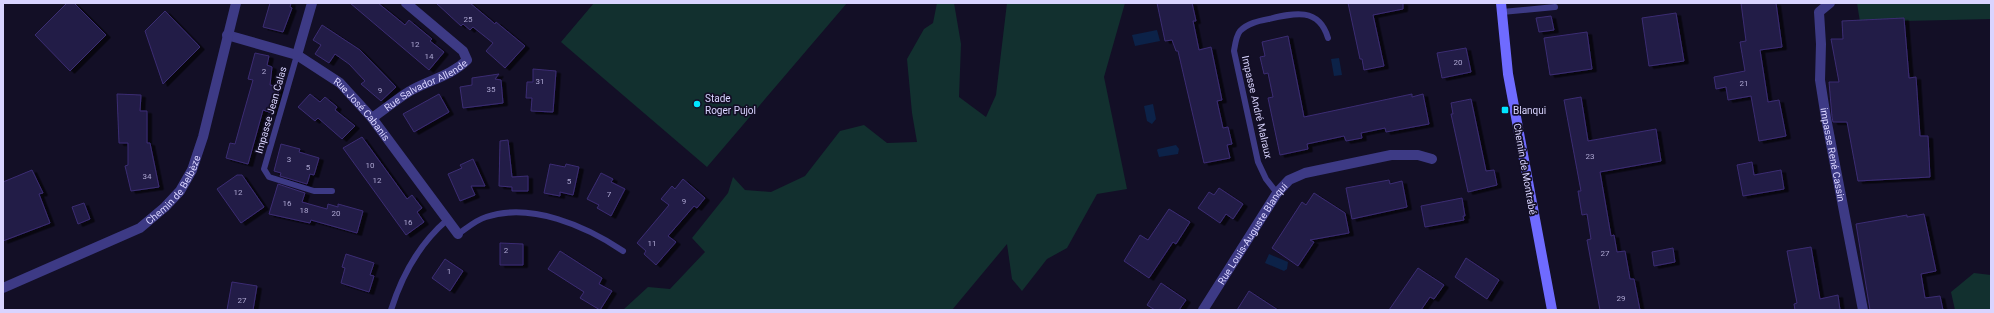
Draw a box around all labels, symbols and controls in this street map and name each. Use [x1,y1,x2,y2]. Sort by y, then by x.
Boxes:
house number: 25 [464,15,473,24]
house number: 12 [411,40,420,49]
house number: 14 [425,52,434,61]
street label: Impasse André Malraux [1240,55,1274,159]
street label: Rue Salvador Allende [382,57,469,113]
house number: 20 [1454,58,1463,67]
street label: Impasse Jean Calas [253,65,289,155]
house number: 2 [262,67,267,76]
street label: Rue José Cabanis [332,75,392,142]
house number: 31 [536,77,545,86]
house number: 21 [1740,79,1749,88]
house number: 35 [487,85,496,94]
house number: 9 [378,86,382,95]
place label: Stade Roger Pujol [705,93,756,116]
marker: Stade Roger Pujol [692,99,702,109]
marker: Blanqui [1500,105,1510,115]
place label: Blanqui [1513,105,1546,116]
street label: impasse René Cassin [1819,107,1847,203]
street label: Chemin de Montrabé [1512,122,1538,216]
house number: 23 [1586,152,1595,161]
street label: Chemin de Belbèze [143,154,202,227]
house number: 3 [287,155,291,164]
house number: 10 [366,161,375,170]
house number: 5 [306,163,311,172]
house number: 34 [143,172,152,181]
house number: 12 [373,176,382,185]
house number: 5 [567,177,572,186]
street label: Rue Louis-Auguste Blanqui [1215,180,1289,286]
house number: 12 [234,188,243,197]
house number: 7 [607,190,612,199]
house number: 9 [682,197,686,206]
house number: 16 [283,199,292,208]
house number: 18 [300,206,309,215]
house number: 20 [332,209,341,218]
house number: 16 [404,218,413,227]
house number: 11 [648,239,657,248]
house number: 2 [504,246,509,255]
house number: 27 [1601,249,1610,258]
house number: 1 [447,267,451,276]
house number: 29 [1617,294,1626,303]
house number: 27 [238,296,247,305]

